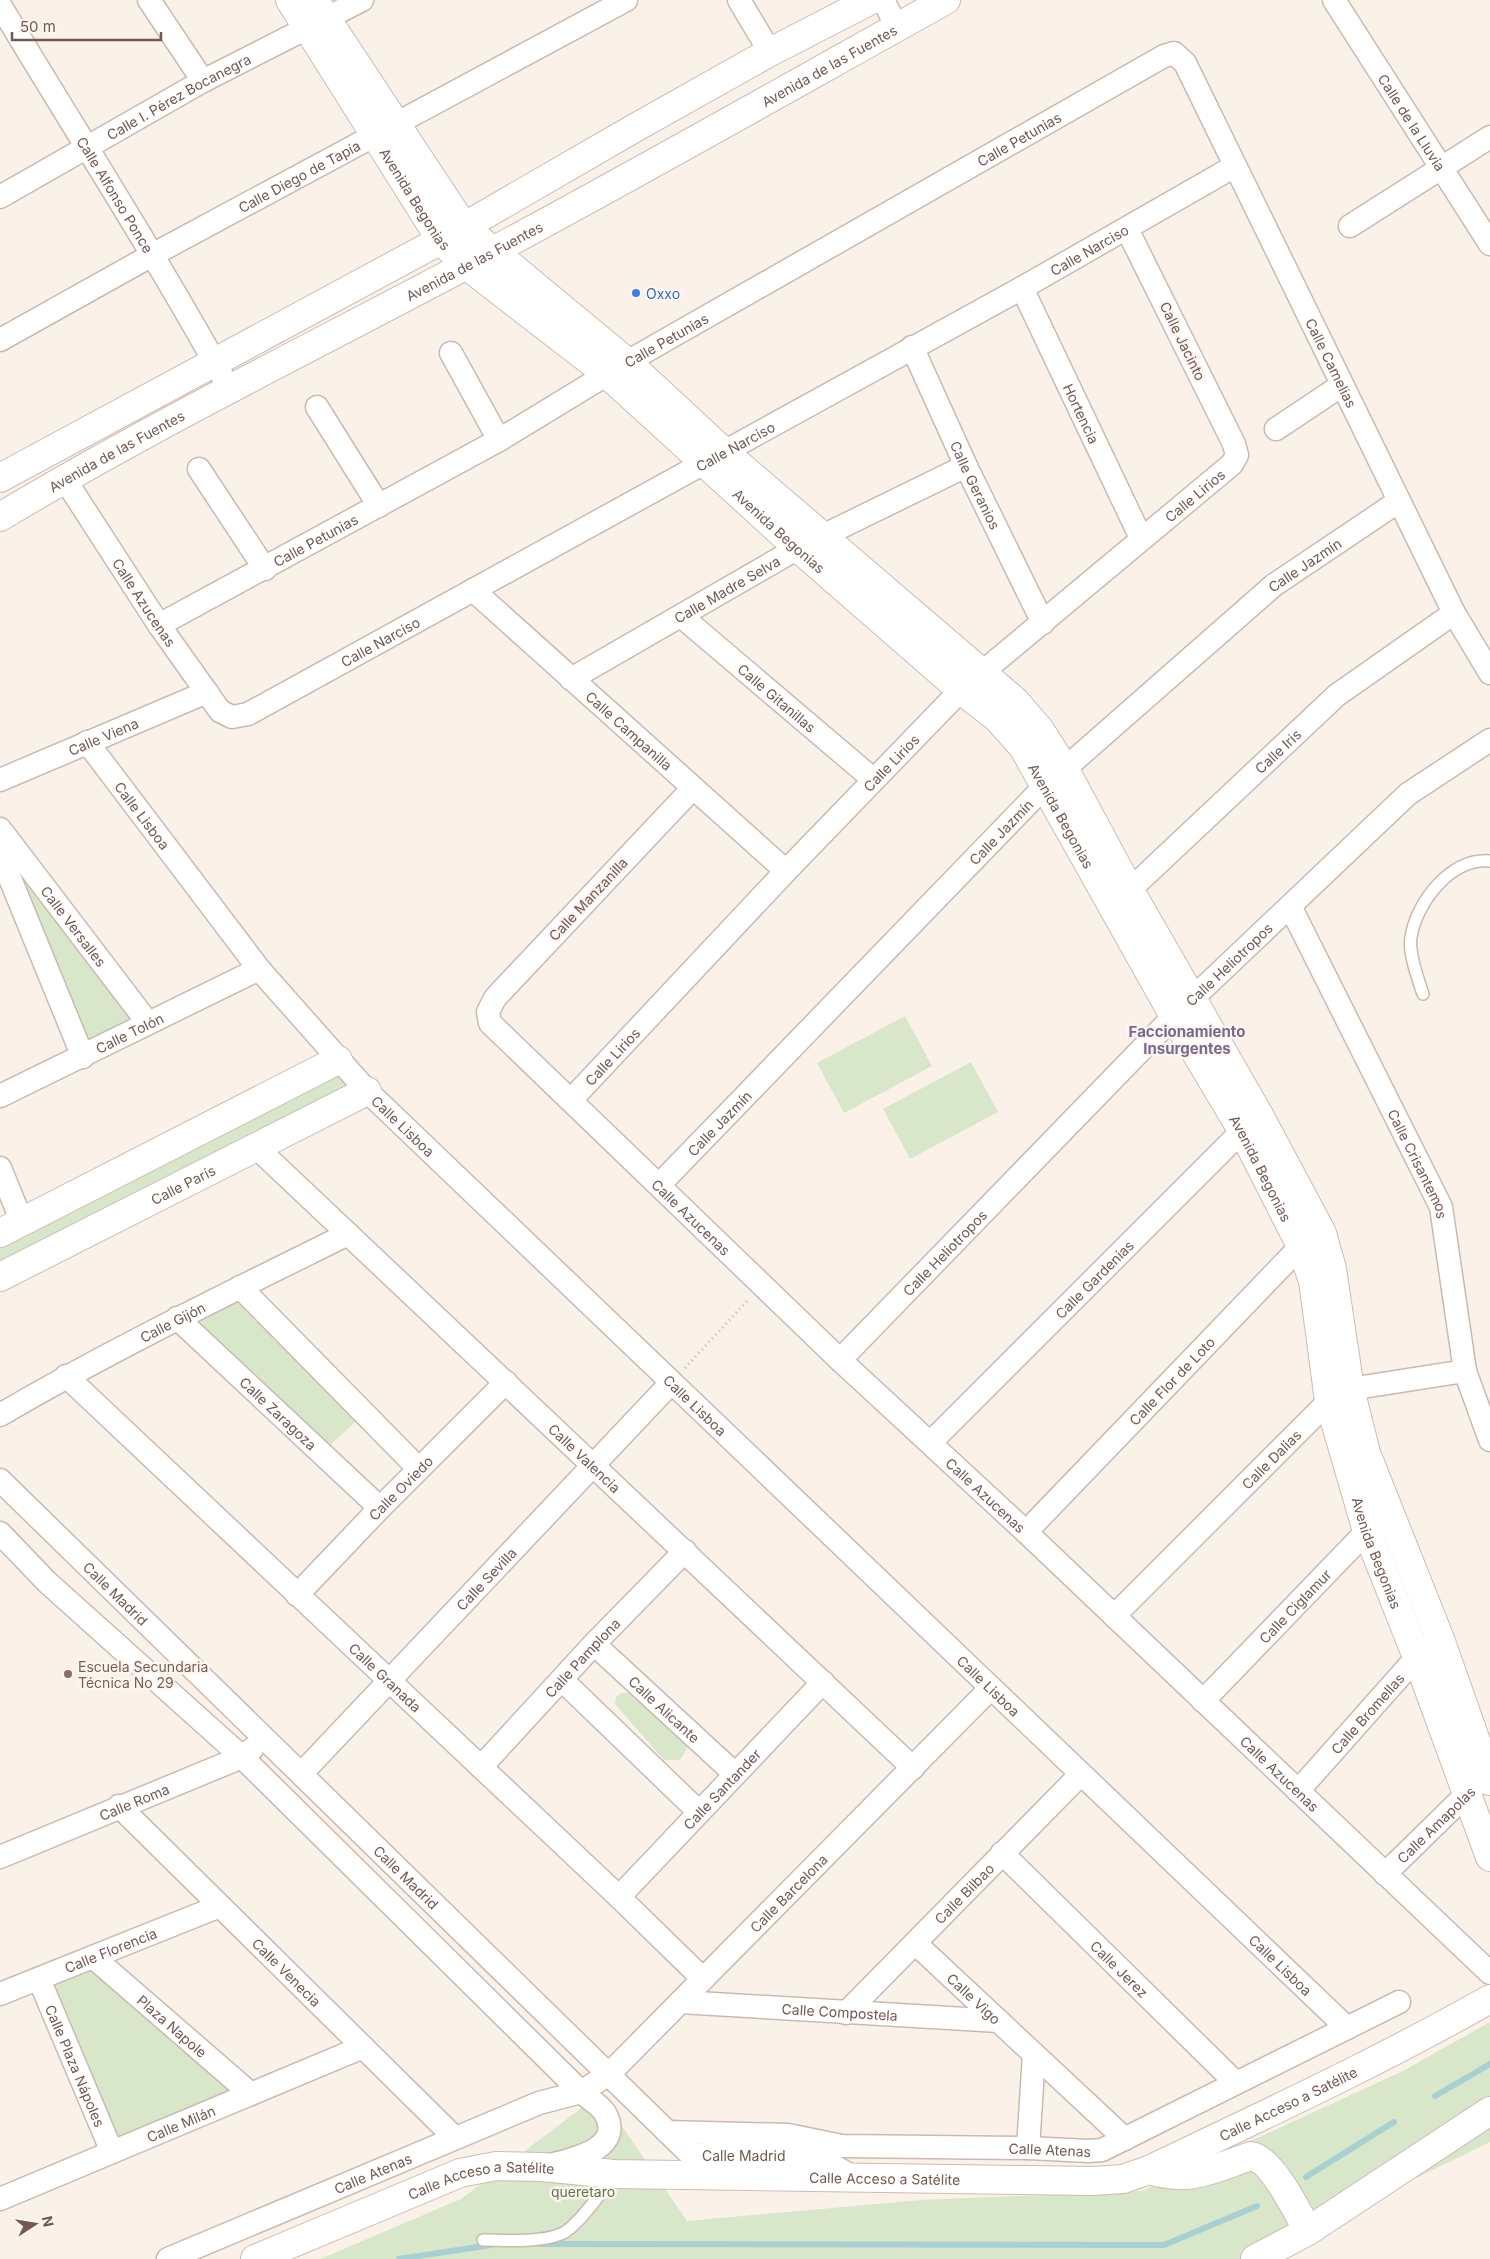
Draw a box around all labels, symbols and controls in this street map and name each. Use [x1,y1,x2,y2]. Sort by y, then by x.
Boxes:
scale bar [12,10,161,42]
text: 50 m [20,17,56,36]
street label: Avenida de las Fuentes [758,21,900,110]
street label: Calle I. Pérez Bocanegra [103,50,253,143]
street label: Calle de la Lluvia [1375,71,1449,174]
street label: Calle Petunias [974,108,1064,169]
street label: Calle Alfonso Ponce [74,133,157,256]
street label: Calle Diego de Tapía [235,136,363,216]
street label: Avenida Begonias [377,145,454,253]
street label: Avenida de las Fuentes [403,217,545,304]
street label: Calle Narciso [1047,220,1131,279]
place label: Oxxo [646,285,680,302]
marker: Oxxo [630,287,642,299]
street label: Calle Jacinto [1157,299,1209,383]
street label: Calle Petunias [621,309,711,370]
street label: Calle Camelias [1303,315,1361,410]
street label: Hortencia [1060,381,1103,446]
street label: Avenida de las Fuentes [46,406,187,495]
street label: Calle Narciso [692,417,777,475]
street label: Calle Geranios [947,438,1004,532]
street label: Calle Lirios [1161,465,1228,525]
street label: Avenida Begonias [730,485,829,576]
street label: Calle Petunias [270,510,361,570]
street label: Calle Jazmín [1264,534,1344,595]
street label: Calle Madre Selva [671,552,783,626]
street label: Calle Azucenas [109,555,180,650]
street label: Calle Narciso [338,613,423,670]
street label: Calle Gitanillas [735,660,820,736]
street label: Calle Campanilla [583,687,676,773]
street label: Calle Viena [66,714,141,759]
street label: Calle Iris [1251,725,1304,777]
street label: Calle Lirios [859,730,922,795]
street label: Avenida Begonias [1025,760,1098,871]
street label: Calle Lisboa [111,778,174,853]
street label: Calle Jazmín [965,796,1036,868]
street label: Calle Manzanilla [545,854,631,944]
street label: Calle Versalles [38,882,110,970]
street label: Calle Heliotropos [1182,919,1276,1009]
street label: Calle Tolón [93,1009,166,1056]
district label: Faccionamiento Insurgentes [1129,1022,1245,1058]
street label: Calle Lirios [581,1024,643,1089]
street label: Calle Jazmín [684,1087,755,1159]
street label: Calle Lisboa [368,1092,438,1160]
street label: Calle Crisantemos [1385,1106,1451,1220]
street label: Avenida Begonias [1226,1112,1296,1224]
street label: Calle París [148,1161,218,1208]
street label: Calle Azucenas [649,1175,734,1259]
street label: Calle Heliotropos [899,1206,990,1299]
street label: Calle Gardenias [1051,1236,1137,1322]
street label: Calle Gijón [137,1298,208,1345]
street label: Calle Flor de Loto [1125,1333,1218,1428]
street label: Calle Lisboa [660,1371,730,1439]
street label: Calle Zaragoza [236,1373,321,1453]
street label: Calle Valencia [545,1420,624,1496]
street label: Calle Dalias [1238,1426,1304,1492]
street label: Calle Oviedo [365,1452,436,1523]
street label: Calle Azucenas [943,1454,1029,1536]
street label: Avenida Begonias [1349,1495,1405,1611]
street label: Calle Sevilla [452,1544,519,1613]
street label: Calle Madrid [80,1558,152,1628]
street label: Calle Ciglamur [1255,1565,1334,1647]
street label: Calle Pamplona [541,1614,623,1701]
street label: Calle Granada [346,1639,425,1715]
street label: Calle Lisboa [954,1651,1024,1720]
place label: Escuela Secundaria Técnica No 29 [78,1658,208,1691]
marker: Escuela Secundaria Técnica No 29 [62,1668,74,1680]
street label: Calle Bromellas [1327,1669,1407,1757]
street label: Calle Alicante [626,1672,704,1746]
street label: Calle Azucenas [1237,1732,1323,1815]
street label: Calle Santander [679,1745,764,1833]
street label: Calle Roma [96,1780,172,1824]
street label: Calle Amapolas [1393,1782,1478,1866]
street label: Calle Madrid [370,1842,442,1912]
street label: Calle Barcelona [746,1850,831,1936]
street label: Calle Bilbao [930,1859,997,1927]
street label: Calle Florencia [62,1924,159,1976]
street label: Calle Lisboa [1246,1931,1316,1999]
street label: Calle Venecia [249,1934,325,2009]
street label: Calle Jerez [1087,1937,1152,2001]
street label: Calle Vigo [944,1969,1005,2027]
street label: Plaza Napole [134,1991,211,2061]
street label: Calle Compostela [781,2000,898,2023]
street label: Calle Plaza Nápoles [42,2002,109,2129]
street label: Calle Acceso a Satélite [1216,2063,1360,2144]
street label: Calle Milán [144,2101,218,2145]
street label: Calle Atenas [1008,2139,1091,2160]
street label: Calle Madrid [702,2147,785,2164]
street label: Calle Atenas [331,2149,414,2197]
street label: Calle Acceso a Satélite [405,2157,555,2202]
street label: Calle Acceso a Satélite [809,2168,960,2188]
park label: queretaro [551,2183,615,2200]
north arrow [10,2199,60,2249]
text: N [39,2214,58,2228]

